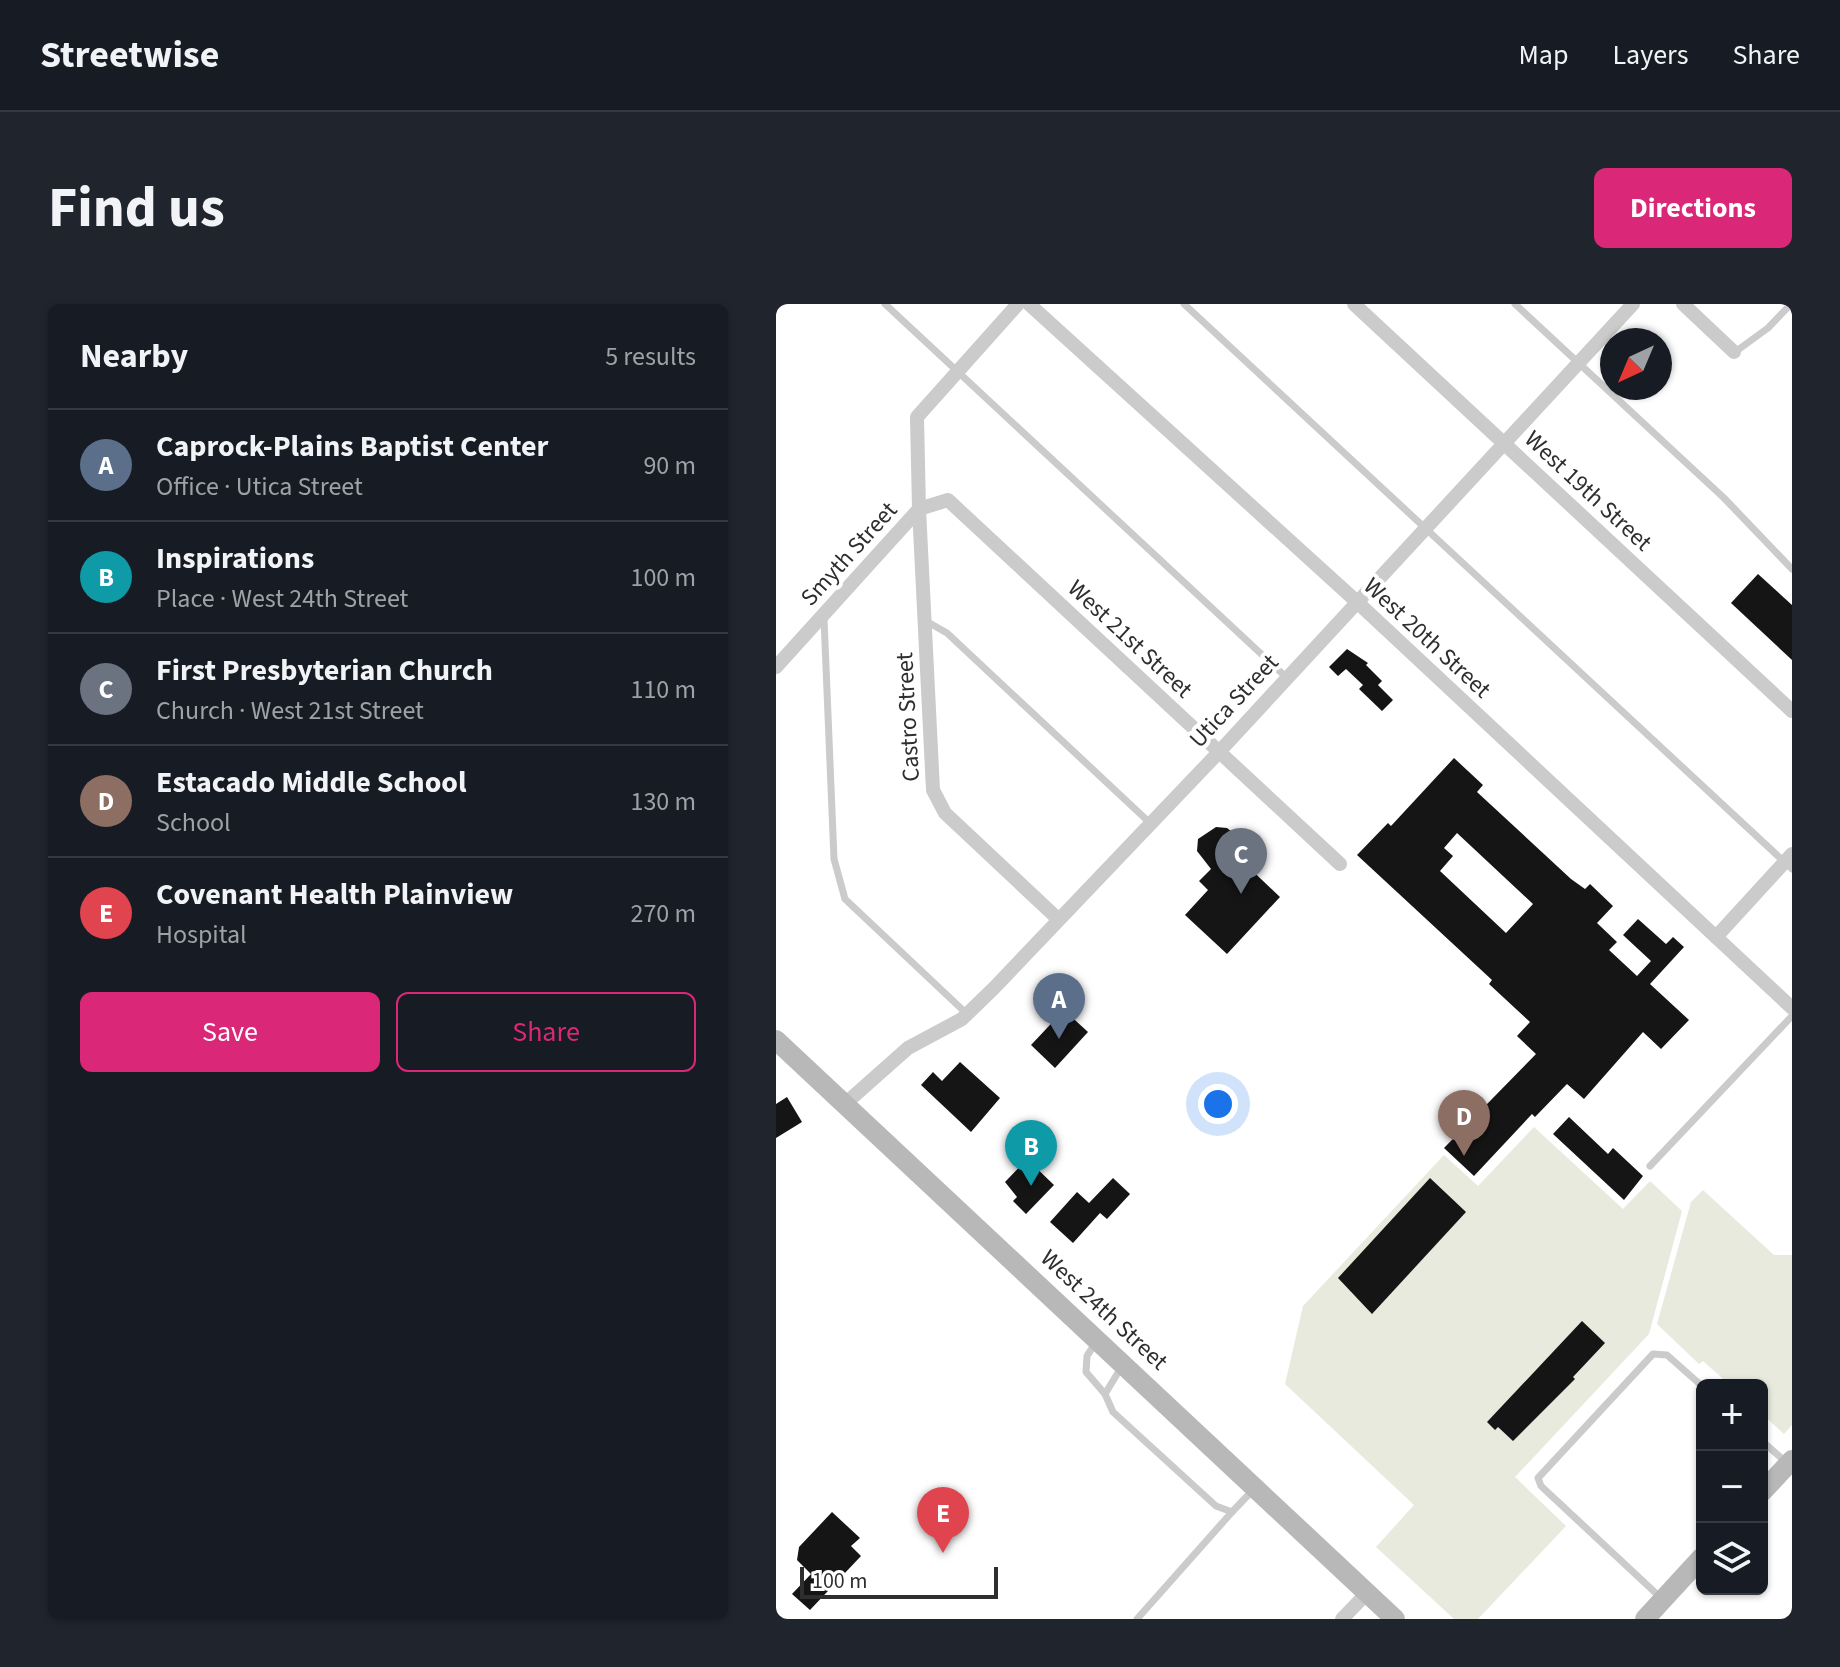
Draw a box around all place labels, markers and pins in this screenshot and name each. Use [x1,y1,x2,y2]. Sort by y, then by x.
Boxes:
pin: C [1215,828,1267,894]
pin: A [1033,973,1085,1039]
pin: D [1438,1090,1490,1156]
pin: B [1005,1120,1057,1186]
pin: E [917,1487,969,1553]

